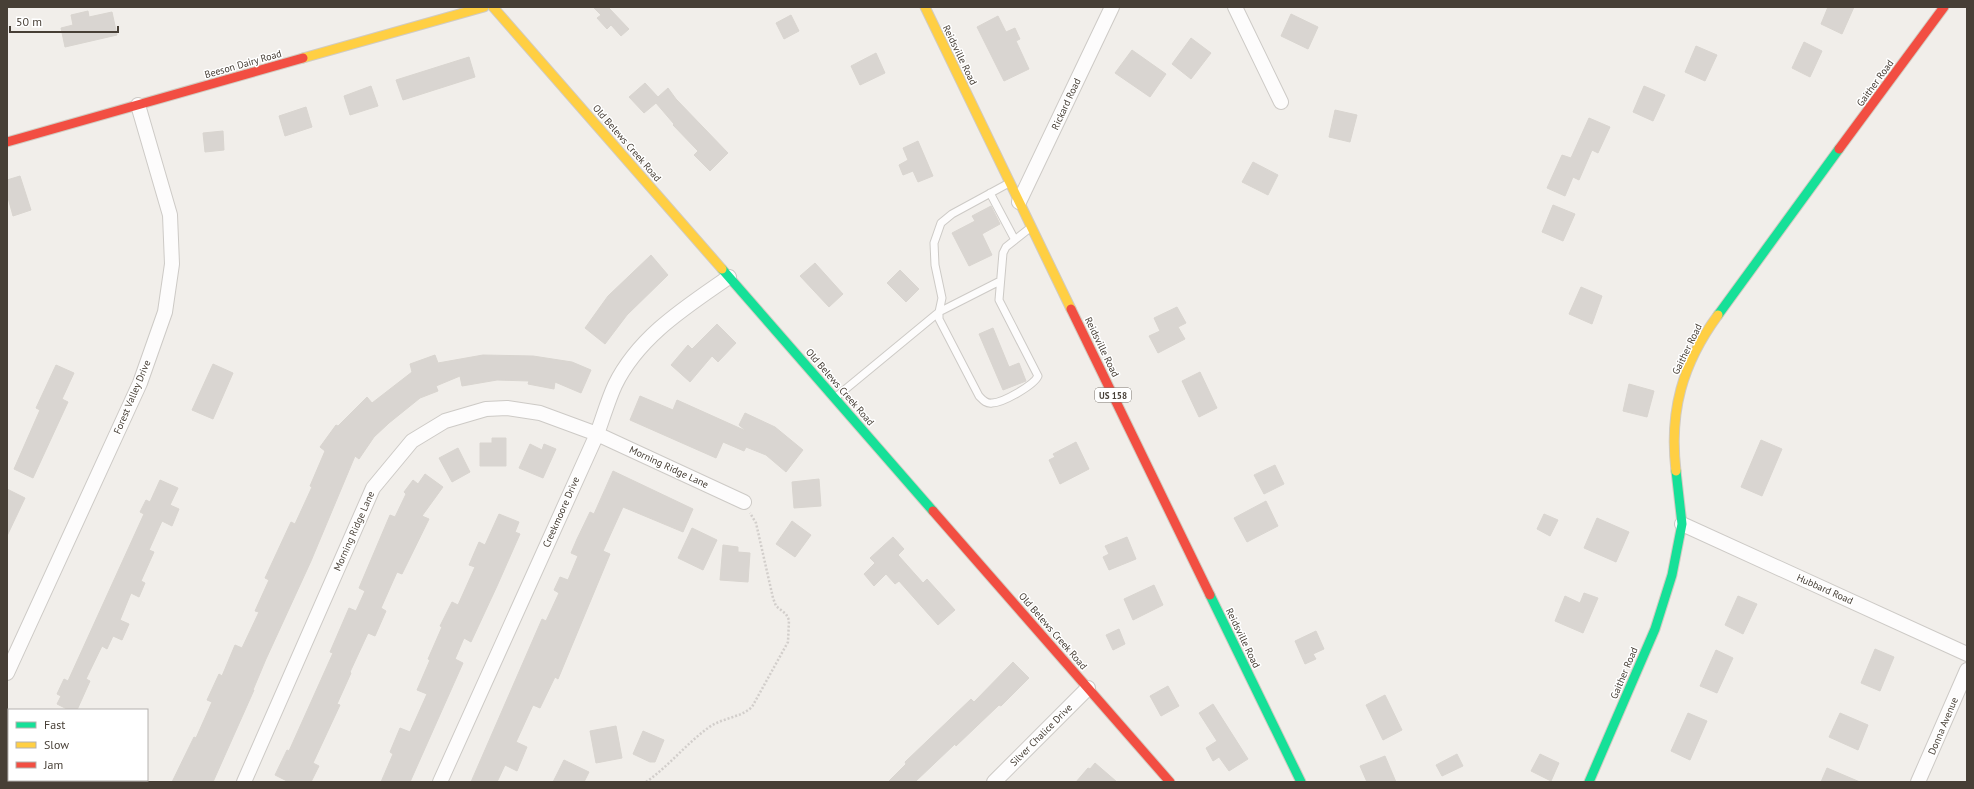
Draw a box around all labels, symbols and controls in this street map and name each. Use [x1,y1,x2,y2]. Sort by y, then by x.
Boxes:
scale bar [10,8,118,34]
text: 50 m [16,14,42,29]
street label: Reidsville Road [940,23,980,87]
street label: Beeson Dairy Road [203,47,283,81]
street label: Gaither Road [1854,57,1896,109]
street label: Rickard Road [1048,76,1084,132]
street label: Old Belews Creek Road [590,102,664,184]
street label: Reidsville Road [1082,315,1122,379]
street label: Gaither Road [1669,321,1705,377]
street label: Old Belews Creek Road [803,346,877,428]
street label: Forest Valley Drive [111,358,153,436]
road number: US 158 [1095,388,1131,402]
street label: Morning Ridge Lane [627,443,711,491]
street label: Creekmoore Drive [540,475,582,549]
street label: Morning Ridge Lane [331,489,377,573]
street label: Hubbard Road [1795,571,1855,607]
street label: Old Belews Creek Road [1016,590,1090,672]
street label: Reidsville Road [1223,606,1263,670]
street label: Gaither Road [1607,645,1641,701]
street label: Donna Avenue [1925,695,1961,757]
street label: Silver Chalice Drive [1007,701,1075,769]
legend [8,709,148,781]
text: Fast [44,717,65,732]
text: Slow [44,737,69,752]
text: Jam [43,757,63,772]

